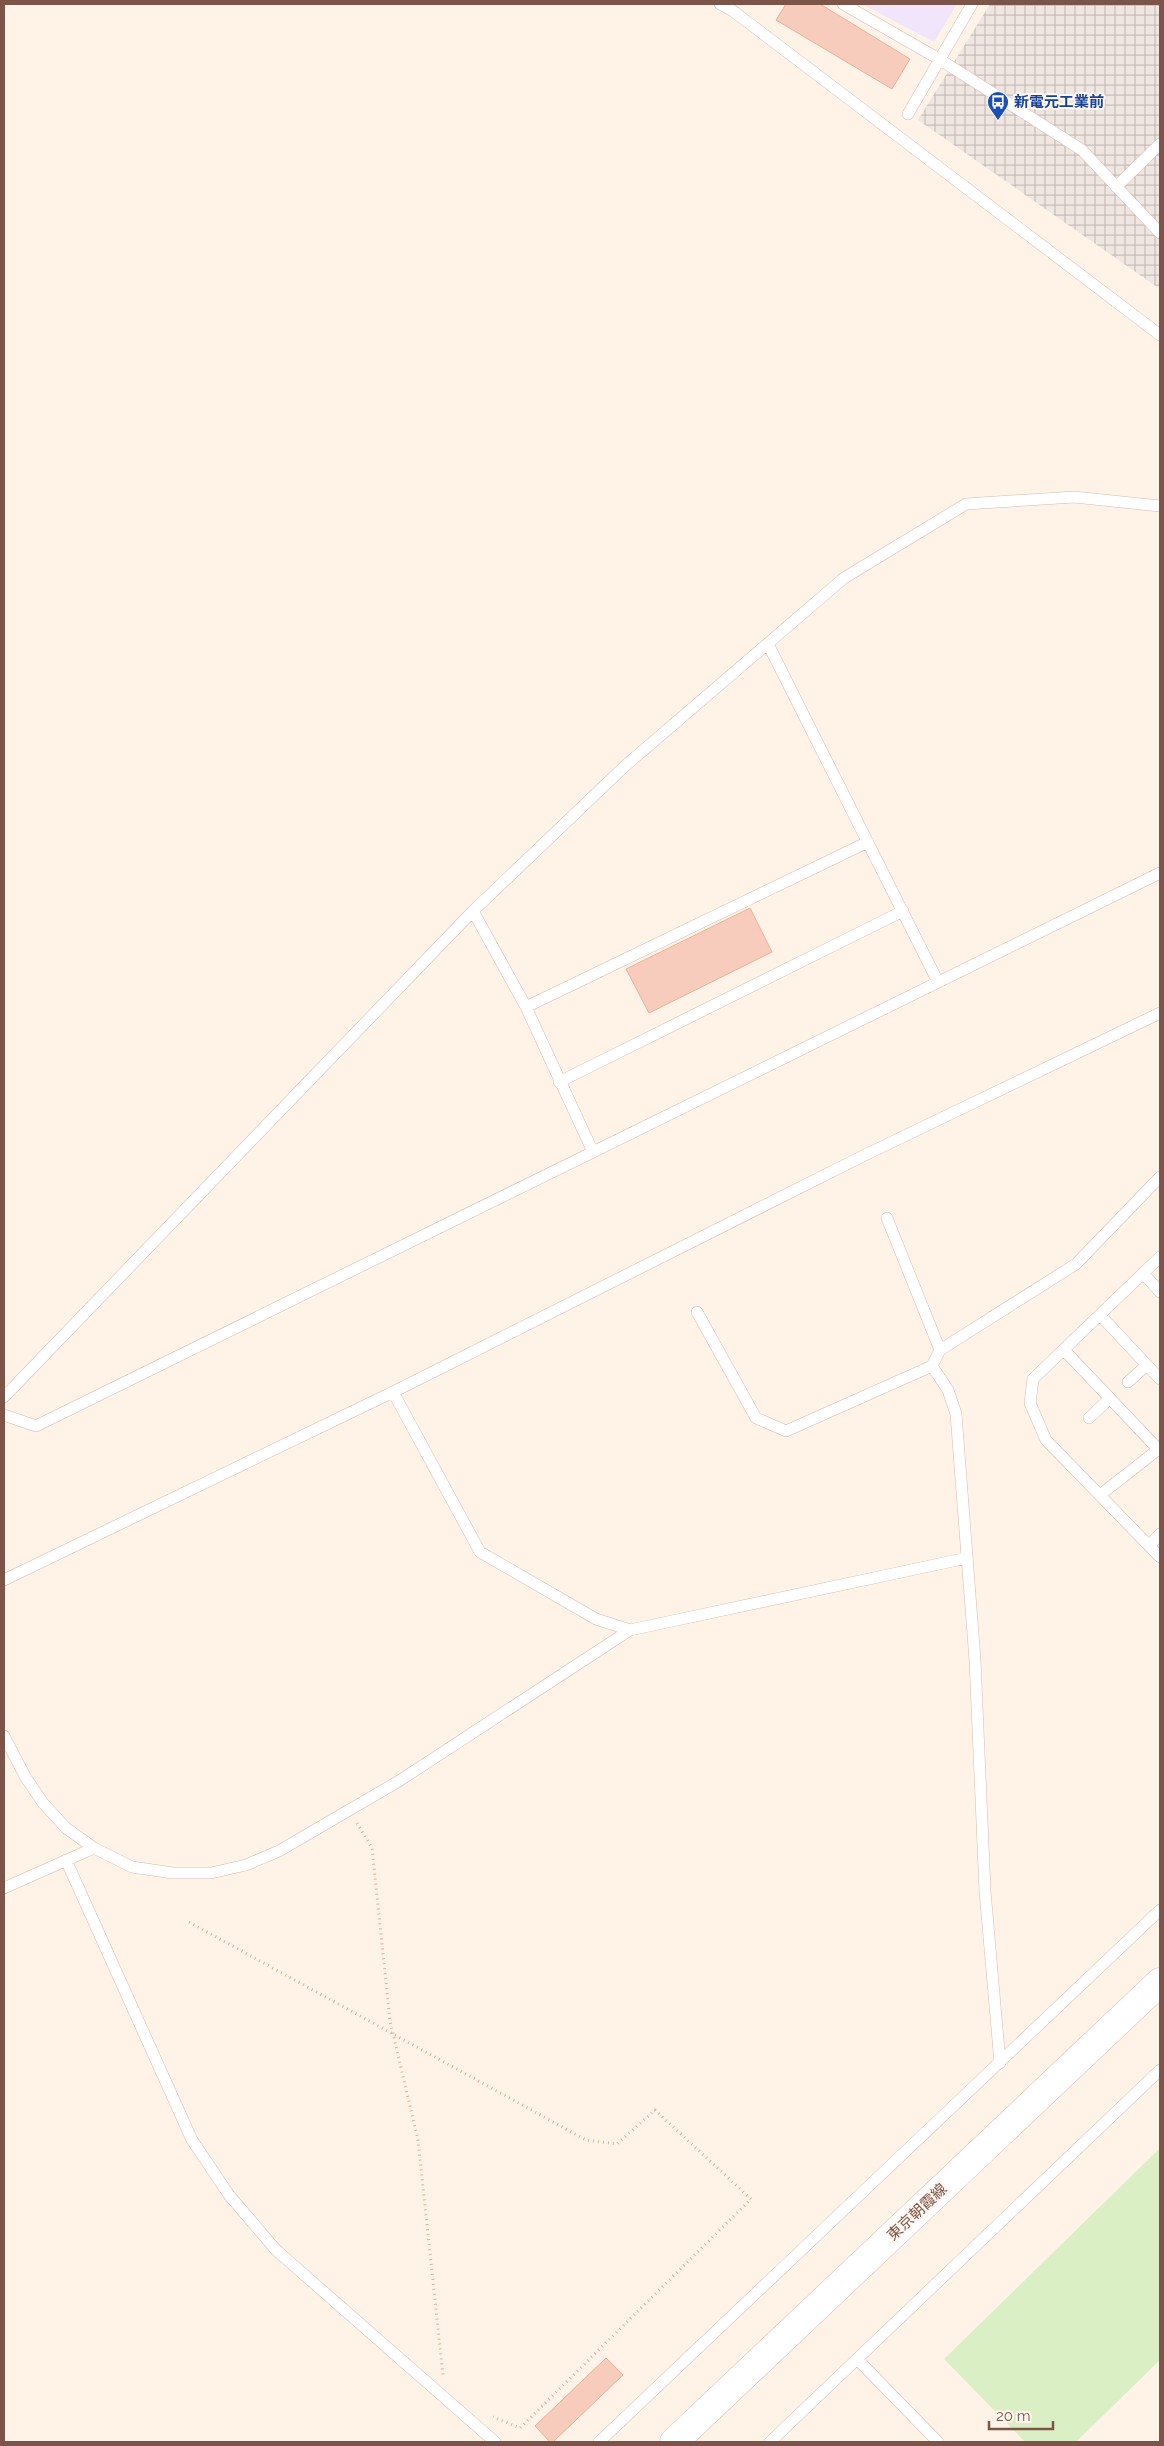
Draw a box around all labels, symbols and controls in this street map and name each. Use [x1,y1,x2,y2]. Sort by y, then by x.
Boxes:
bus stop icon: 新電元工業前 [986,90,1010,121]
place label: 新電元工業前 [1014,93,1104,111]
street label: 東京朝霞線 [883,2180,951,2244]
scale bar [989,2398,1053,2430]
text: 20 m [996,2407,1031,2425]

